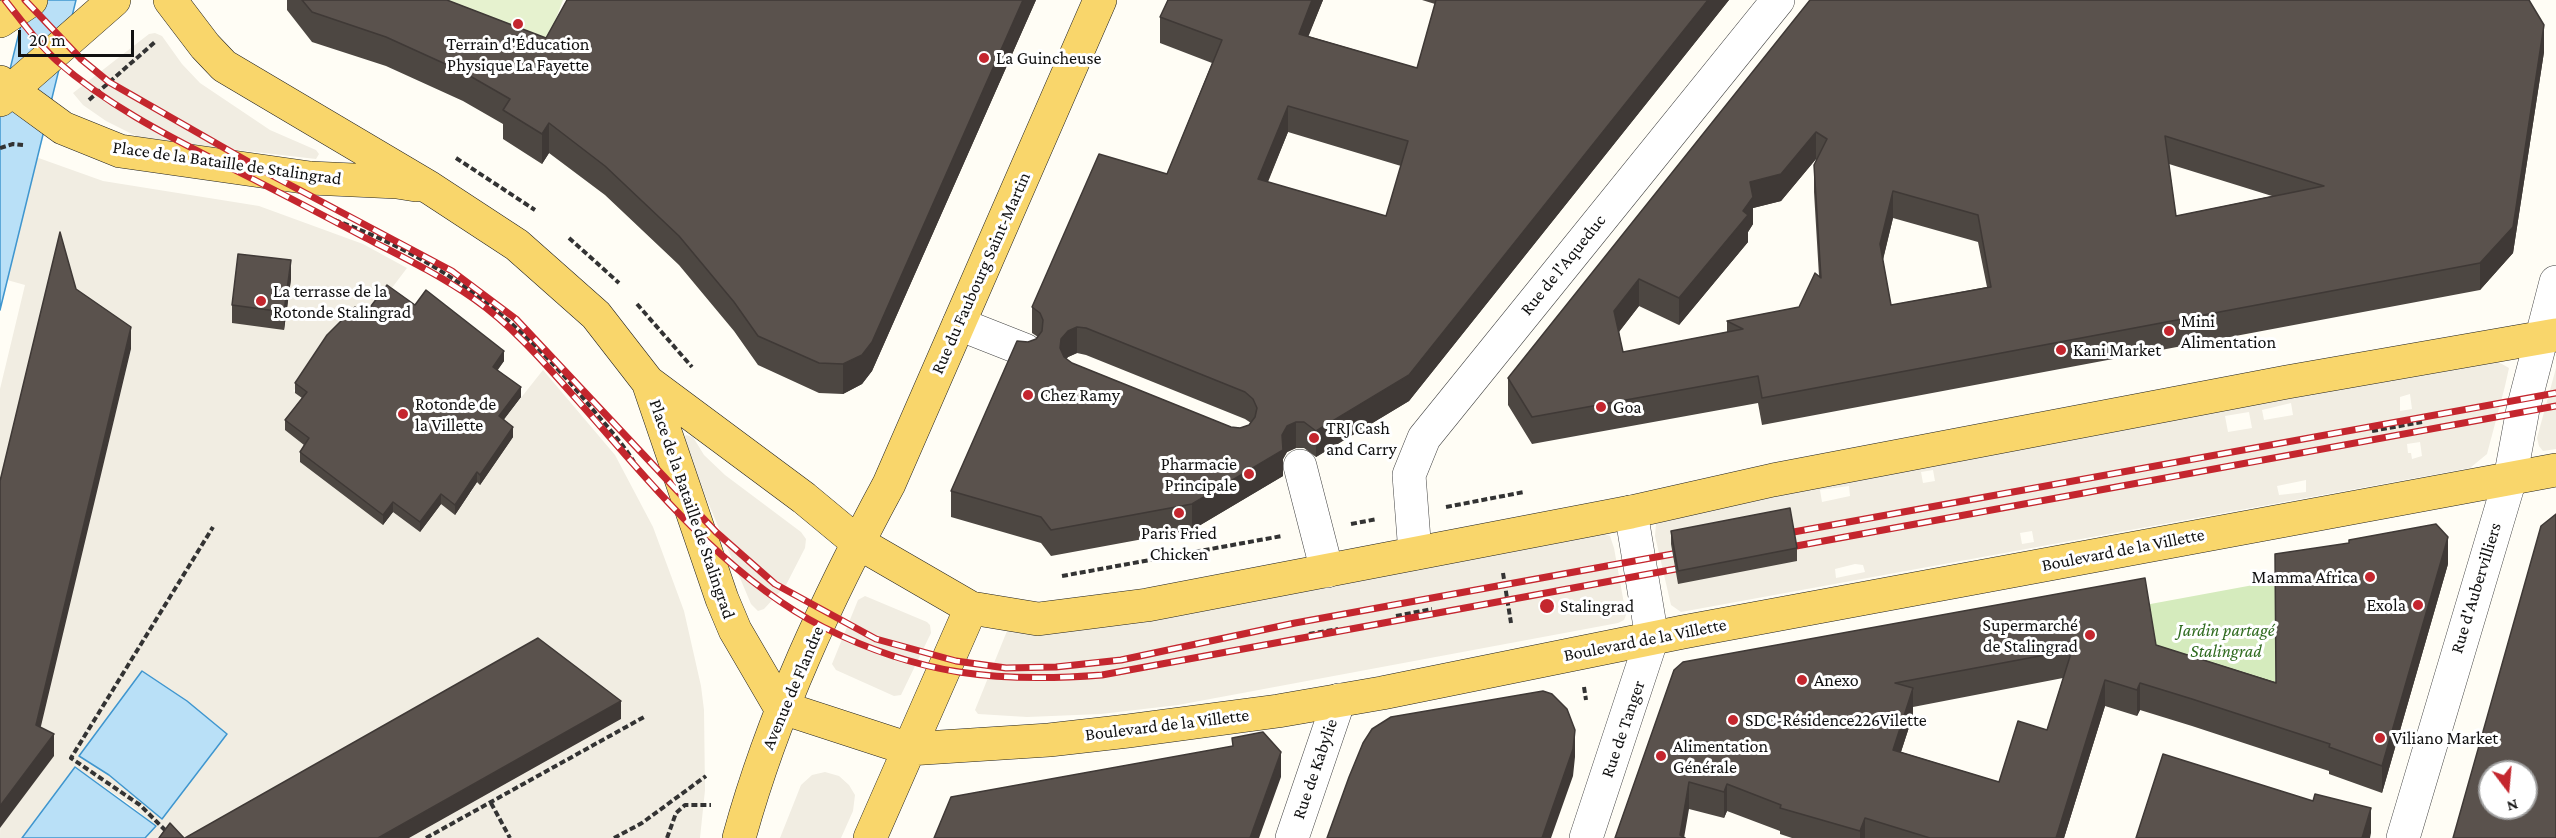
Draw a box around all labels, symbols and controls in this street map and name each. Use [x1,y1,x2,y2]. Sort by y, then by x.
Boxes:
marker: Terrain d'Éducation Physique La Fayette [511,17,525,31]
scale bar [21,18,136,56]
text: 20 m [29,30,66,50]
place label: Terrain d'Éducation Physique La Fayette [447,33,589,76]
place label: La Guincheuse [996,47,1101,69]
marker: La Guincheuse [977,51,991,65]
street label: Place de la Bataille de Stalingrad [111,136,343,190]
street label: Rue du Faubourg Saint-Martin [927,169,1035,377]
street label: Rue de l'Aqueduc [1516,210,1610,320]
place label: La terrasse de la Rotonde Stalingrad [273,280,411,322]
marker: La terrasse de la Rotonde Stalingrad [254,294,268,308]
place label: Mini Alimentation [2181,310,2276,352]
marker: Mini Alimentation [2162,324,2176,338]
place label: Kani Market [2073,339,2161,361]
marker: Kani Market [2054,343,2068,357]
place label: Chez Ramy [1040,384,1120,406]
marker: Chez Ramy [1021,388,1035,402]
place label: Rotonde de la Villette [415,393,496,436]
street label: Place de la Bataille de Stalingrad [644,396,740,622]
place label: Goa [1613,396,1642,418]
marker: Goa [1594,400,1608,414]
marker: Rotonde de la Villette [396,407,410,421]
place label: TRJ Cash and Carry [1326,417,1397,460]
marker: TRJ Cash and Carry [1307,431,1321,445]
place label: Pharmacie Principale [1161,453,1237,496]
marker: Pharmacie Principale [1242,467,1256,481]
marker: Paris Fried Chicken [1172,506,1186,520]
street label: Rue d'Aubervilliers [2446,520,2506,656]
place label: Paris Fried Chicken [1141,522,1217,564]
street label: Boulevard de la Villette [2040,524,2206,576]
place label: Mamma Africa [2252,566,2358,588]
marker: Mamma Africa [2363,570,2377,584]
place label: Exola [2366,594,2406,616]
place label: Stalingrad [1560,595,1634,617]
marker: Stalingrad [1538,597,1556,615]
marker: Exola [2411,598,2425,612]
street label: Boulevard de la Villette [1562,614,1728,666]
place label: Supermarché de Stalingrad [1983,614,2078,656]
park label: Jardin partagé Stalingrad [2177,619,2275,662]
street label: Avenue de Flandre [757,623,829,753]
marker: Supermarché de Stalingrad [2083,628,2097,642]
place label: Anexo [1814,669,1859,691]
marker: Anexo [1795,673,1809,687]
street label: Rue de Tanger [1596,678,1650,780]
street label: Boulevard de la Villette [1084,704,1250,746]
place label: SDC-Résidence226Vilette [1745,709,1927,731]
marker: SDC-Résidence226Vilette [1726,713,1740,727]
street label: Rue de Kabylie [1288,716,1342,822]
place label: Viliano Market [2392,727,2498,749]
marker: Viliano Market [2373,731,2387,745]
place label: Alimentation Générale [1673,735,1768,777]
marker: Alimentation Générale [1654,749,1668,763]
north arrow [2478,760,2538,820]
text: N [2505,796,2520,816]

